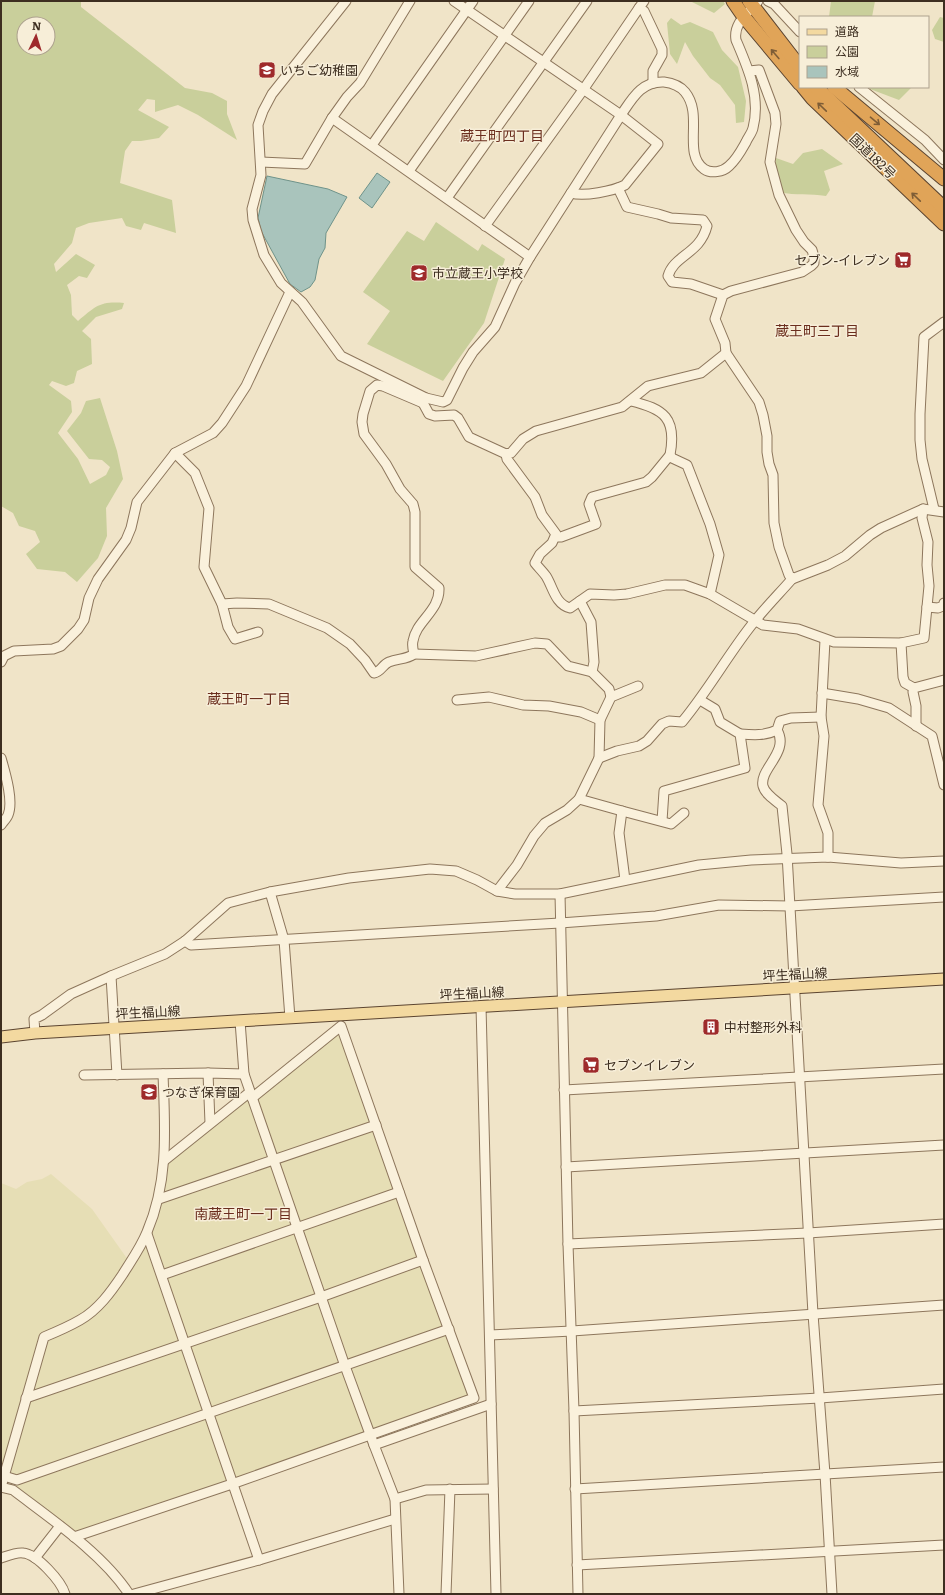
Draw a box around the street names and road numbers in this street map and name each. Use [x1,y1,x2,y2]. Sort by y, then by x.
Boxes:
street label: 国道182号 [846,129,901,183]
street label: 坪生福山線 [762,962,828,985]
street label: 坪生福山線 [439,981,505,1004]
street label: 坪生福山線 [115,1000,181,1023]

